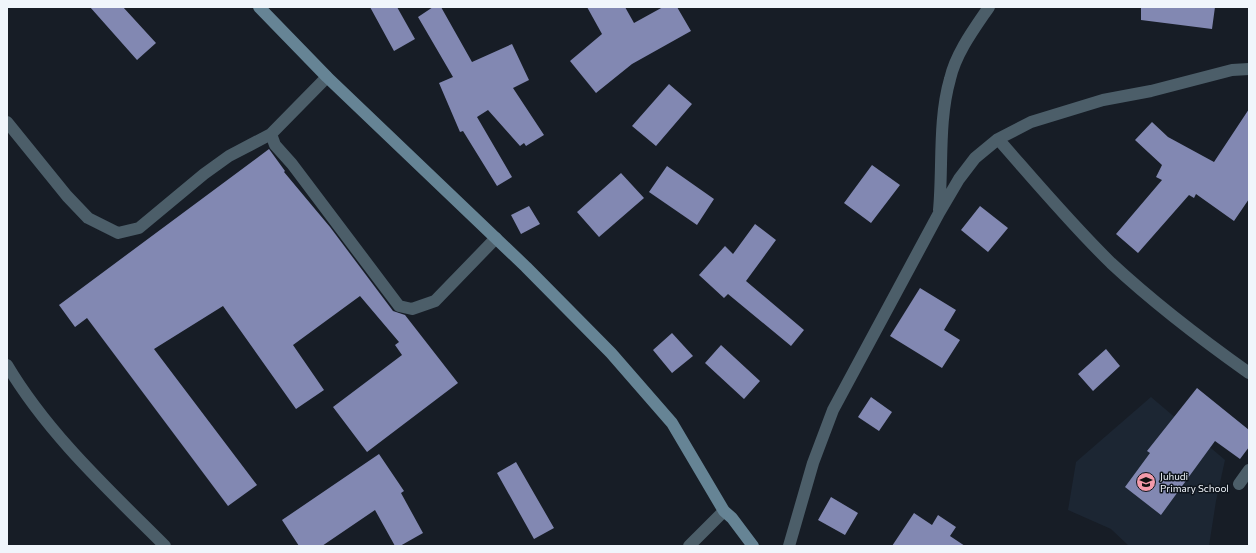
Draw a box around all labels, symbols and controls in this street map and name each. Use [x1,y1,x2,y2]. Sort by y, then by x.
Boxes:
place label: Juhudi Primary School [1160,470,1229,494]
school or university icon: Juhudi Primary School [1135,471,1157,493]

